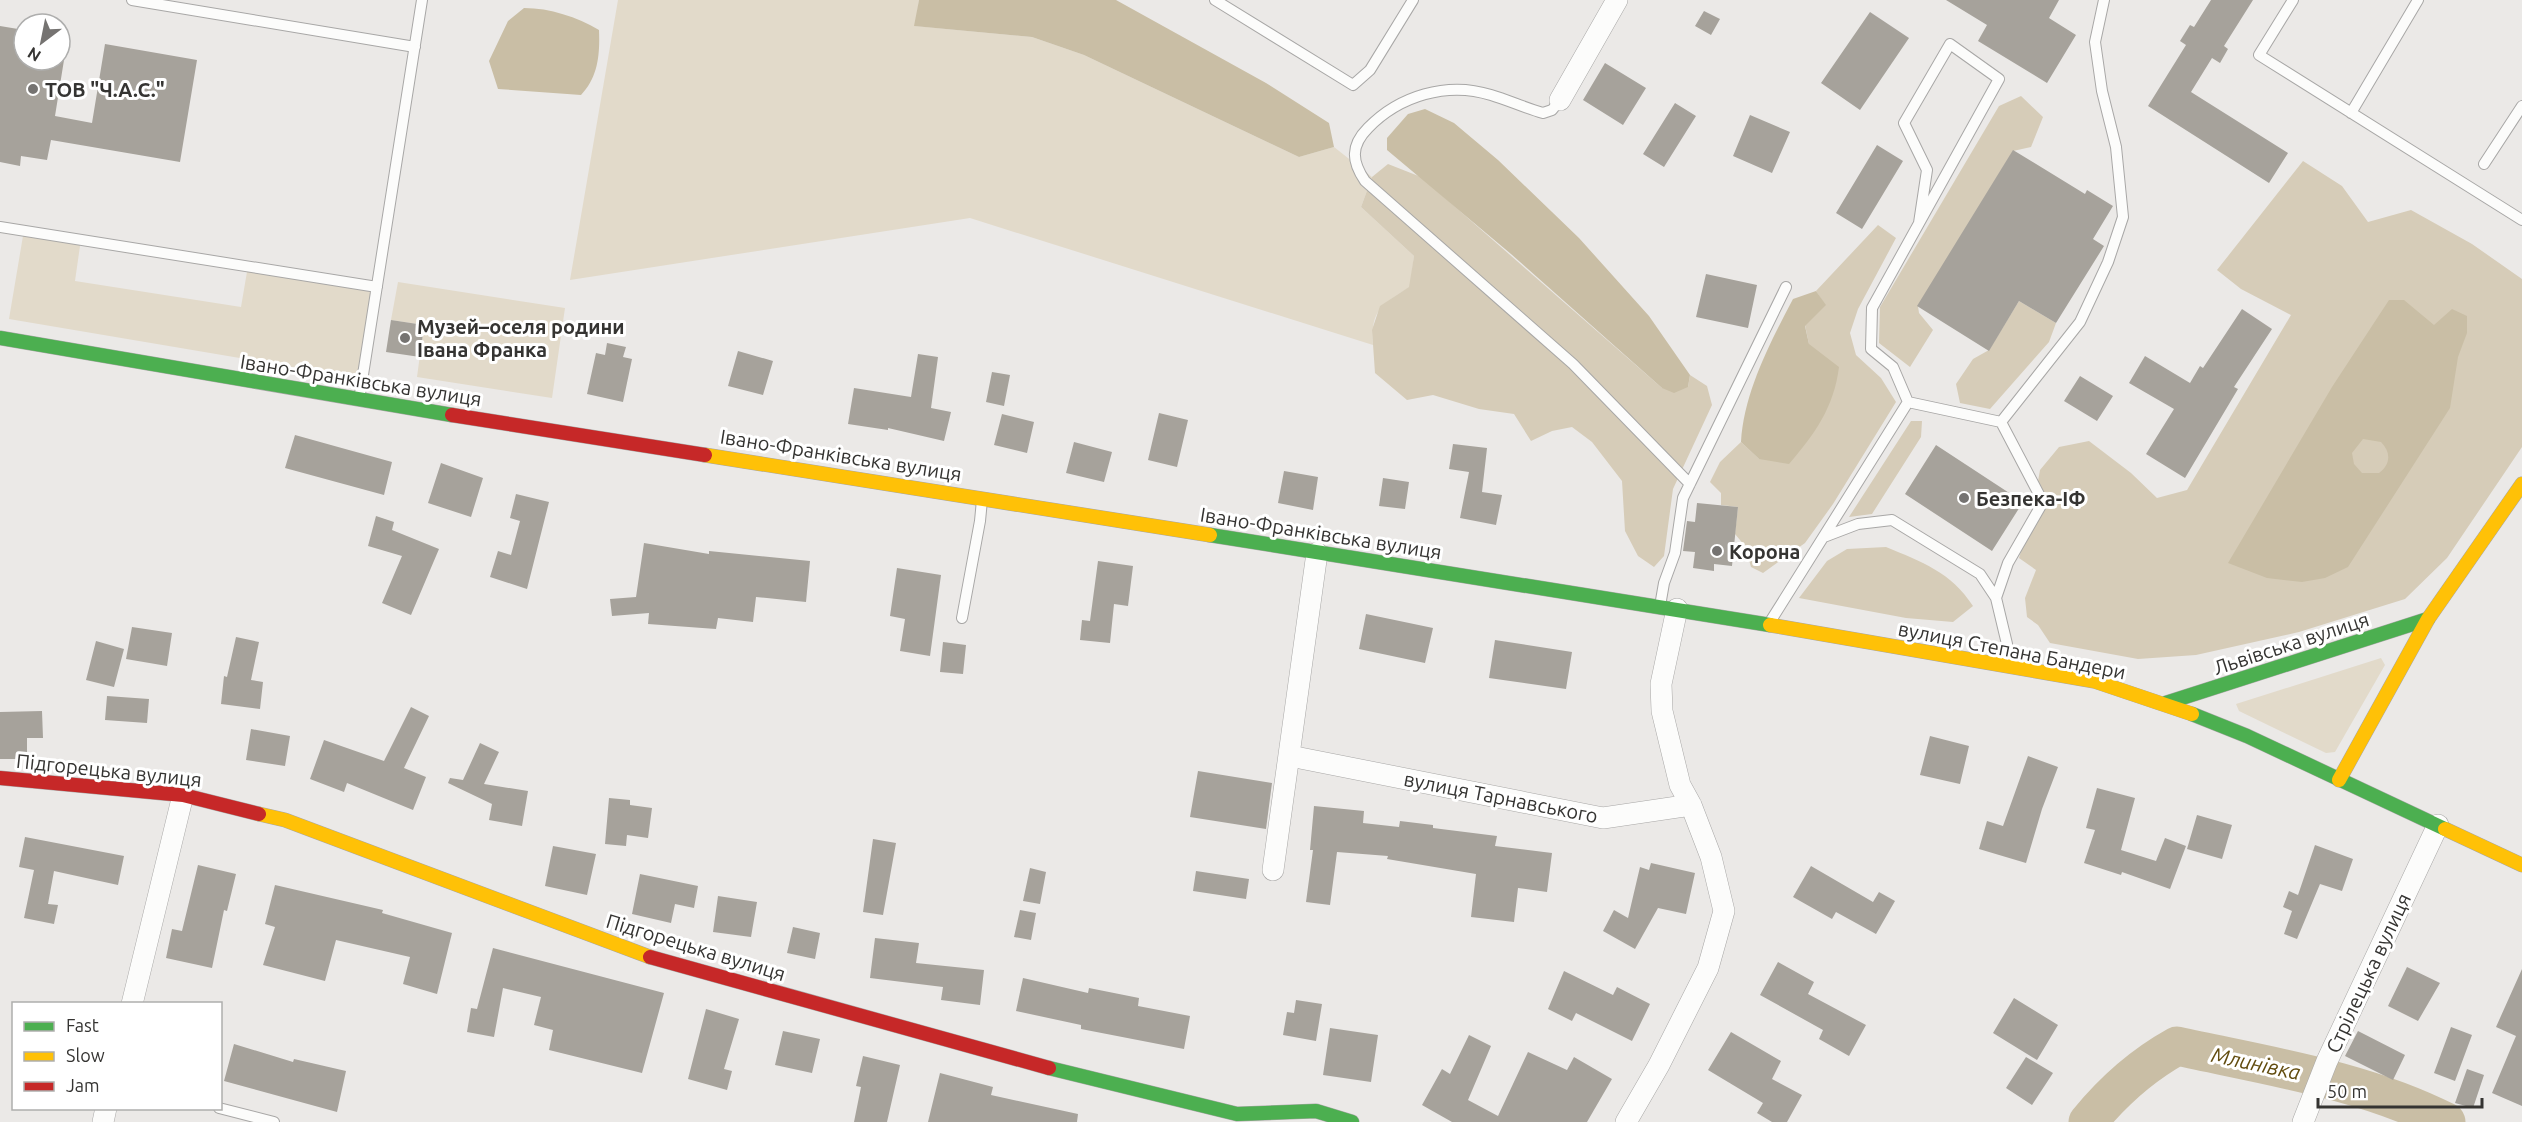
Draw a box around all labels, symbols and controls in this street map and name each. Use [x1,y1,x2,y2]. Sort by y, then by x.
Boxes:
north arrow [12,12,72,72]
text: N [24,44,44,66]
place label: ТОВ "Ч.А.С." [45,78,165,101]
marker: ТОВ "Ч.А.С." [26,82,40,96]
place label: Музей–оселя родини Івана Франка [417,315,625,361]
marker: Музей–оселя родини Івана Франка [398,331,412,345]
street label: Івано-Франківська вулиця [239,350,483,410]
street label: Івано-Франківська вулиця [719,425,963,485]
place label: Безпека-ІФ [1976,487,2086,510]
marker: Безпека-ІФ [1957,491,1971,505]
street label: Івано-Франківська вулиця [1199,503,1443,563]
place label: Корона [1729,540,1800,563]
marker: Корона [1710,544,1724,558]
street label: Львівська вулиця [2210,607,2372,679]
street label: вулиця Степана Бандери [1896,617,2128,683]
street label: Підгорецька вулиця [15,749,203,791]
street label: вулиця Тарнавського [1402,767,1600,827]
street label: Стрілецька вулиця [2321,890,2415,1056]
street label: Підгорецька вулиця [604,909,788,985]
legend [12,1002,222,1110]
text: Fast [66,1015,99,1035]
water label: Млинівка [2209,1042,2303,1084]
text: Slow [66,1045,105,1065]
scale bar [2318,1071,2482,1109]
text: Jam [66,1075,100,1095]
text: 50 m [2327,1081,2367,1101]

